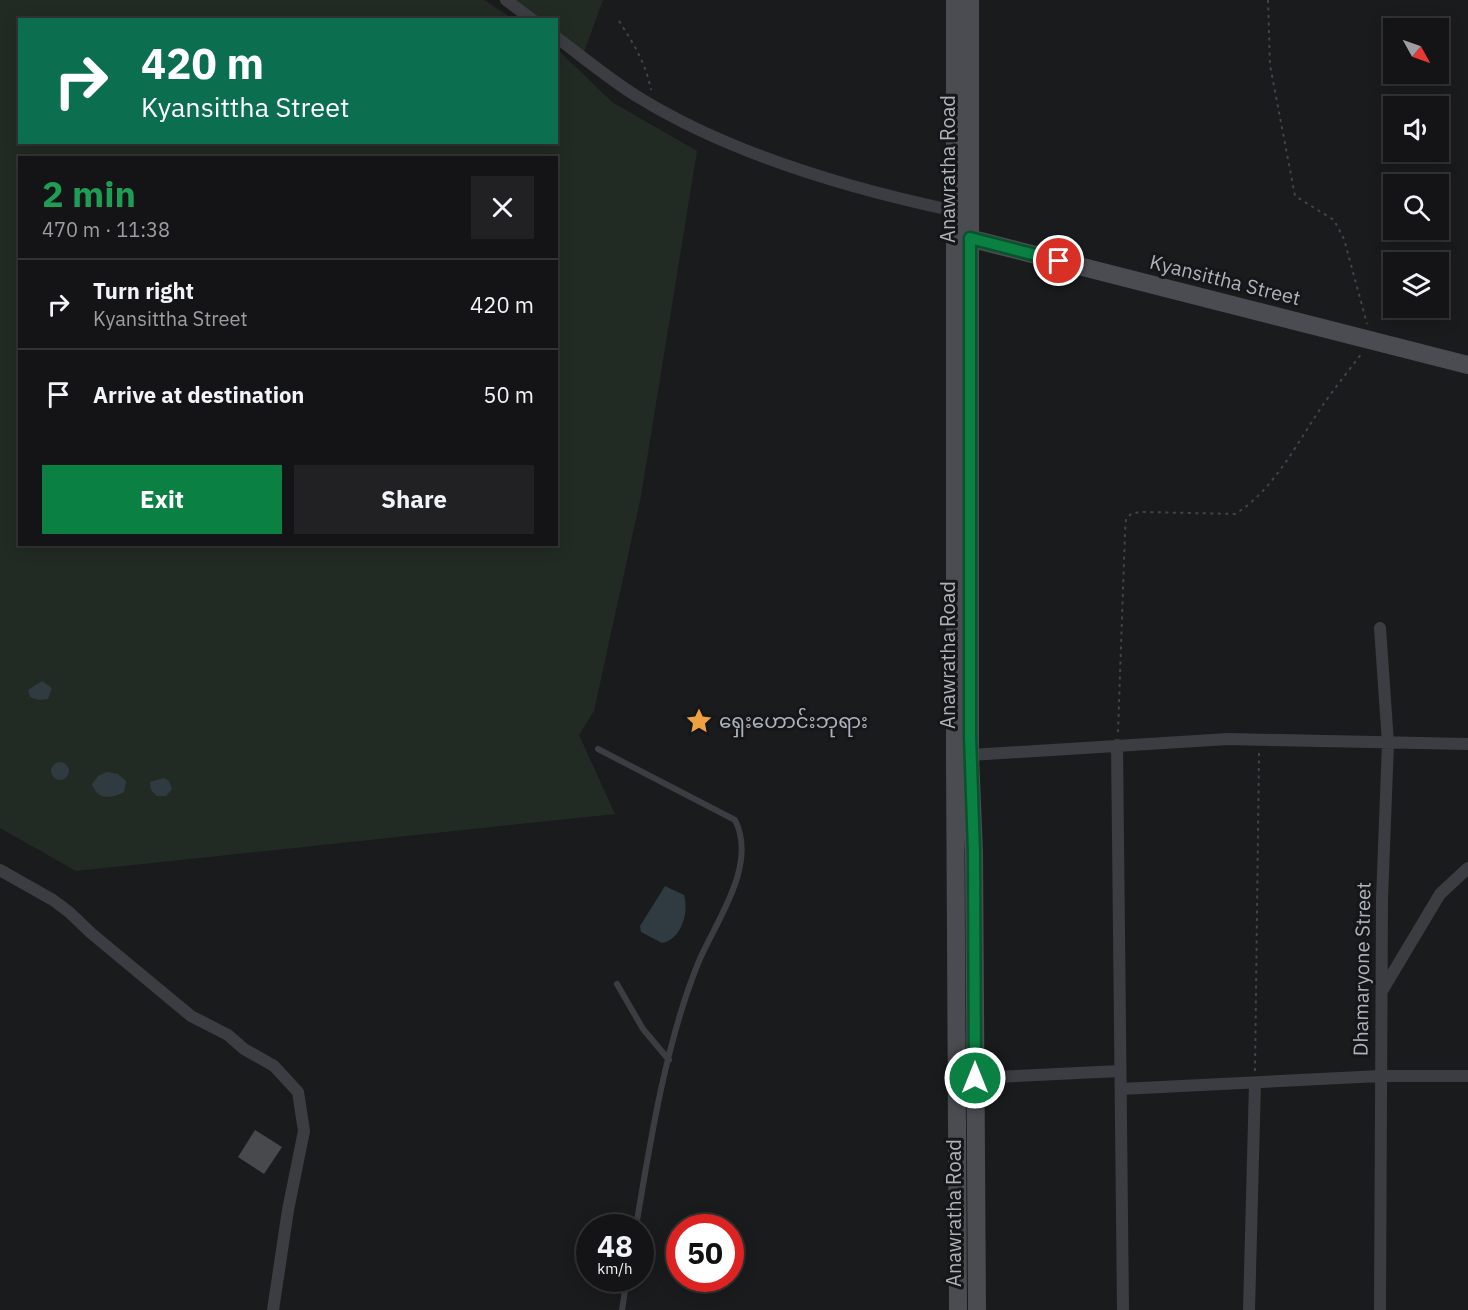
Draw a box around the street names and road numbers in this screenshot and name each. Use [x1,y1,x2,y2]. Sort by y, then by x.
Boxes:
street label: Anawratha Road [934,95,961,243]
street label: Kyansittha Street [1147,248,1303,311]
street label: Anawratha Road [934,581,961,729]
street label: Dhamaryone Street [1346,882,1377,1056]
street label: Anawratha Road [940,1139,967,1287]

